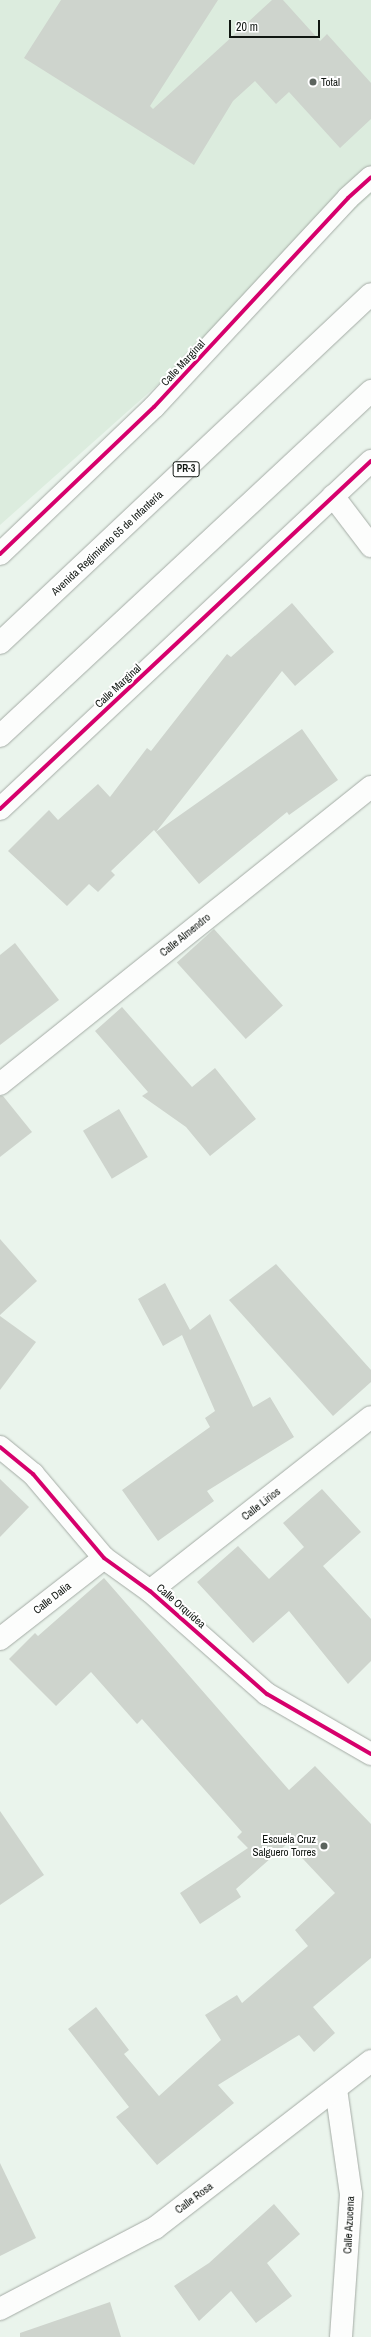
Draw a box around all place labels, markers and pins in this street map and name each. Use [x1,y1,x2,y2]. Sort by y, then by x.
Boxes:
place label: Total [321,75,340,89]
marker: Total [308,77,318,87]
place label: Escuela Cruz Salguero Torres [252,1833,316,1859]
marker: Escuela Cruz Salguero Torres [319,1841,329,1851]

